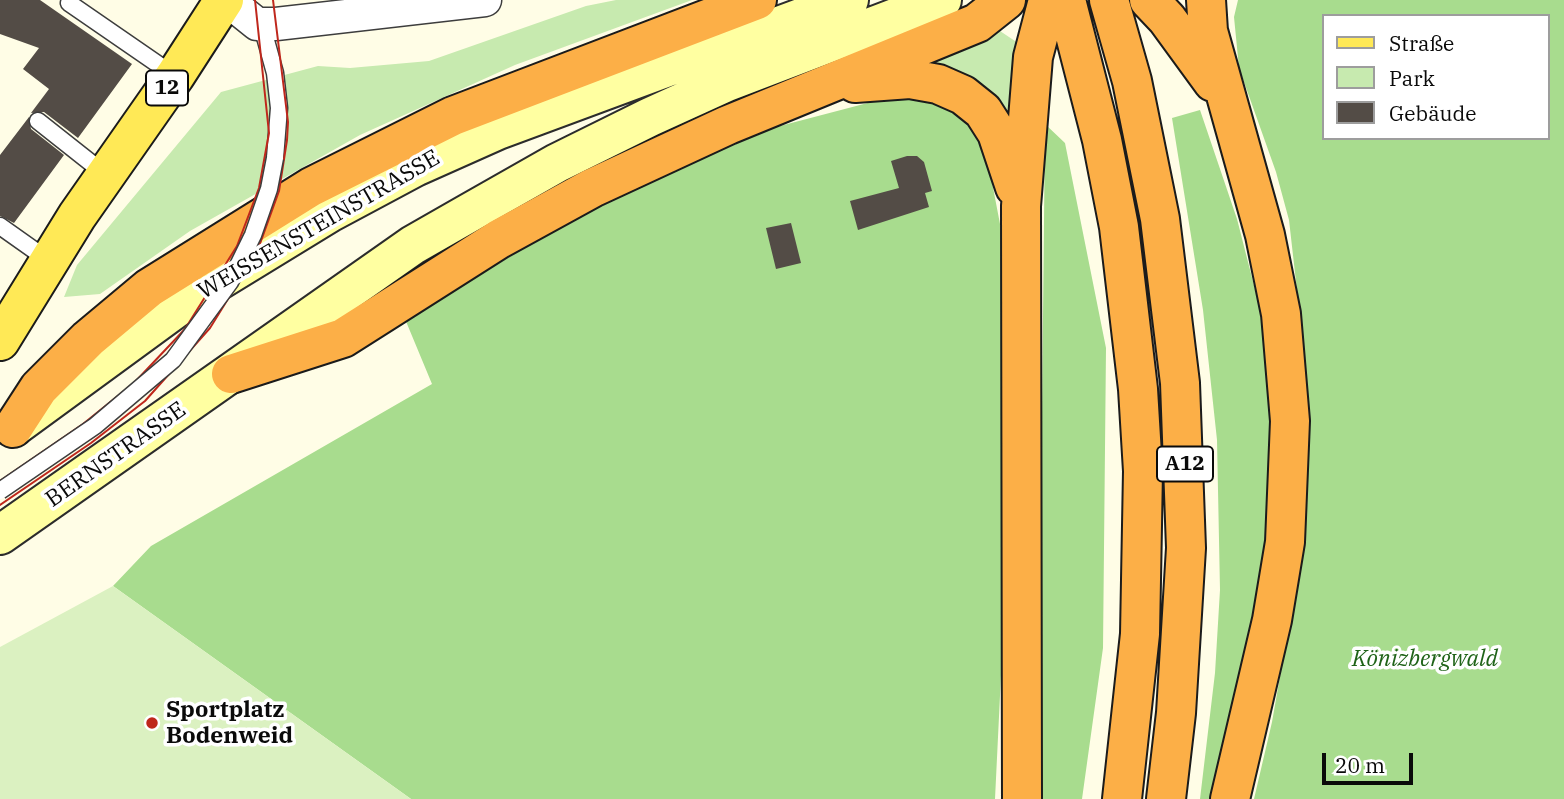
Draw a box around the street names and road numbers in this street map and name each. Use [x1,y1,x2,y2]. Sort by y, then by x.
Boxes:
road number: 12 [146,70,188,106]
street label: WEISSENSTEINSTRASSE [193,144,445,306]
street label: BERNSTRASSE [41,396,191,514]
road number: A12 [1157,447,1213,482]

